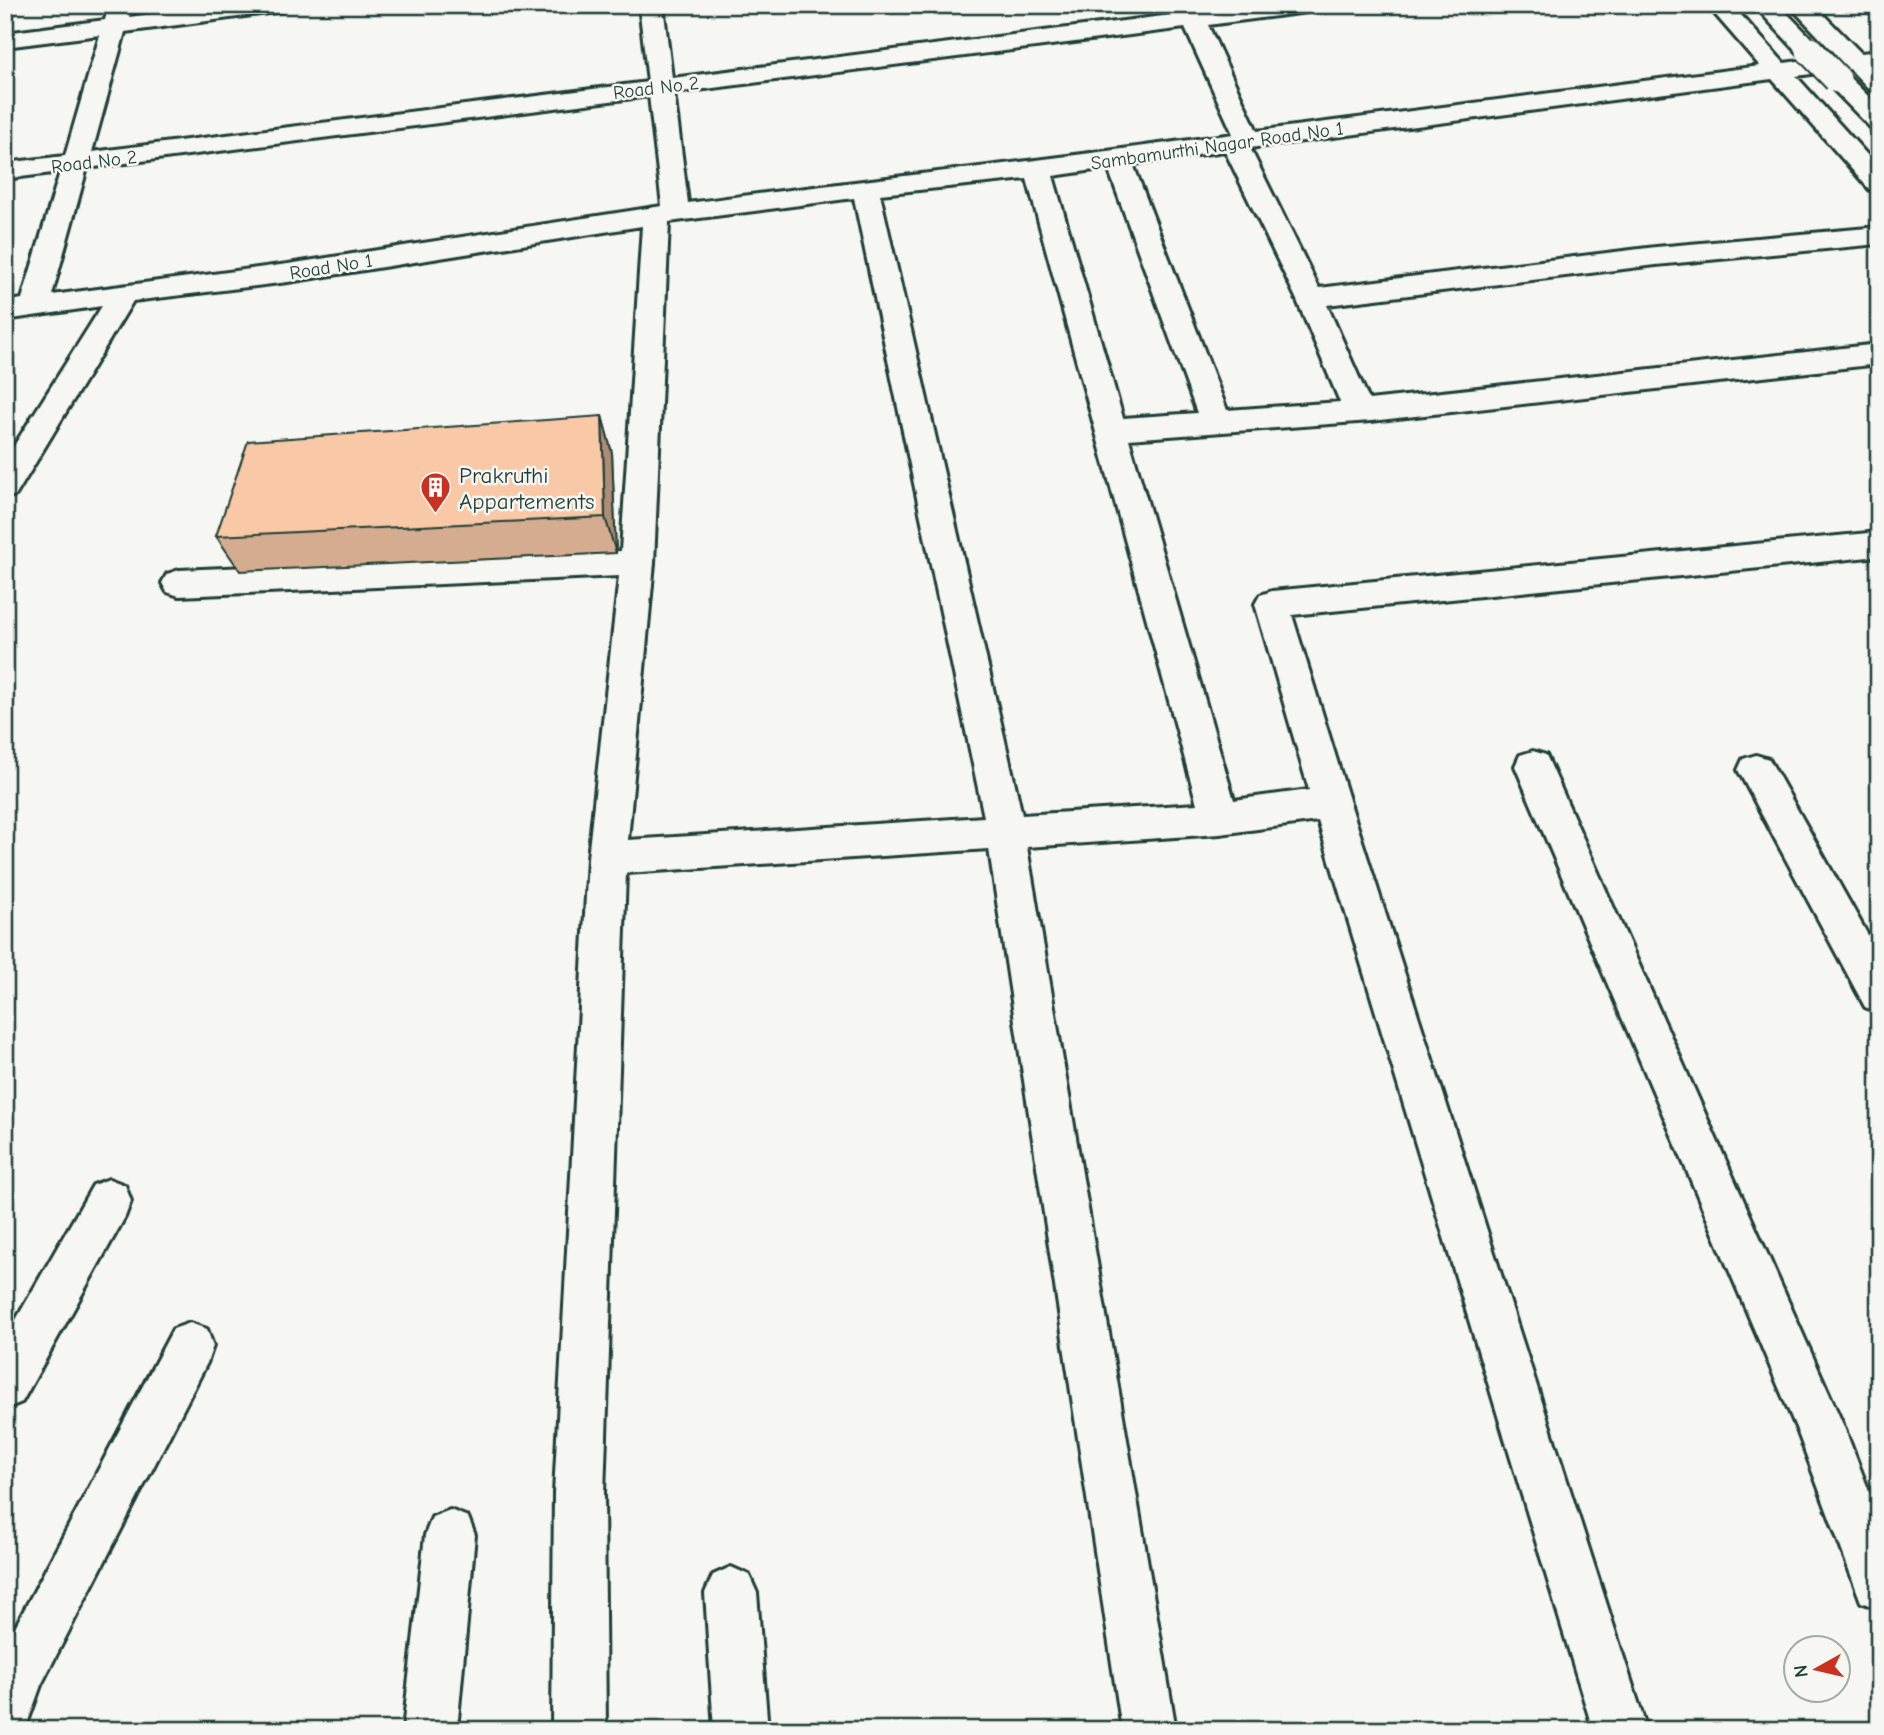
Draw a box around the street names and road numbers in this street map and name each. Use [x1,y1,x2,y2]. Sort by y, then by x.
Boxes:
street label: Road No 2 [612,72,700,104]
street label: Sambamurthi Nagar Road No 1 [1089,117,1345,175]
street label: Road No 2 [50,146,138,178]
street label: Road No 1 [288,250,374,284]

